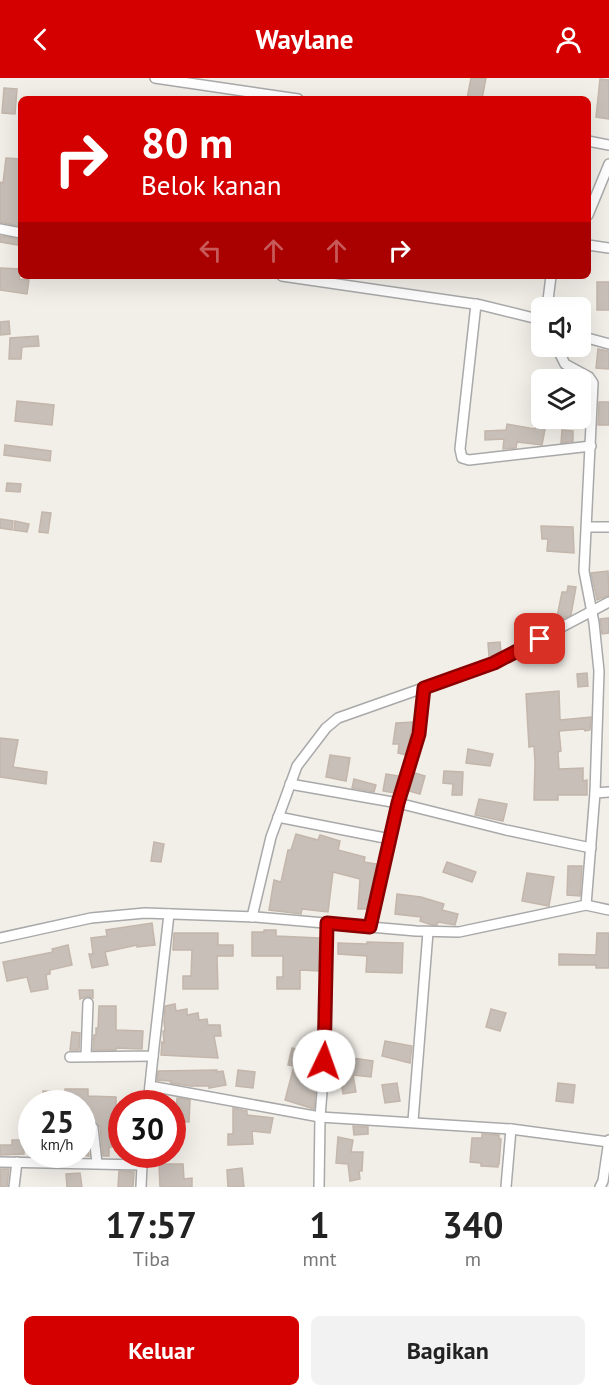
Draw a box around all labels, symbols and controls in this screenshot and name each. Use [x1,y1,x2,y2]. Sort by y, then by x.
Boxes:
text: Waylane [255,22,354,56]
icon: back [24,23,57,56]
icon: person [552,23,585,56]
text: 80 m [141,115,233,170]
icon: right [42,120,120,198]
text: Belok kanan [141,168,281,202]
icon: left [194,234,227,267]
icon: ahead [257,234,290,267]
icon: ahead [320,234,353,267]
icon: right [383,234,416,267]
map controls [531,297,591,429]
button: sound [531,297,591,357]
button: layers [531,369,591,429]
pin [514,613,565,664]
icon: arrive [523,622,556,655]
position arrow [292,1029,356,1093]
speed limit sign: 30 [108,1090,186,1168]
text: 25 [40,1102,74,1141]
text: km/h [41,1135,73,1154]
text: 17:57 [106,1201,197,1248]
text: 1 [309,1201,330,1248]
text: 340 [442,1201,503,1248]
text: Tiba [133,1246,170,1272]
text: mnt [303,1246,337,1272]
text: m [465,1246,481,1272]
button: Keluar [24,1316,299,1385]
button: Bagikan [311,1316,585,1385]

